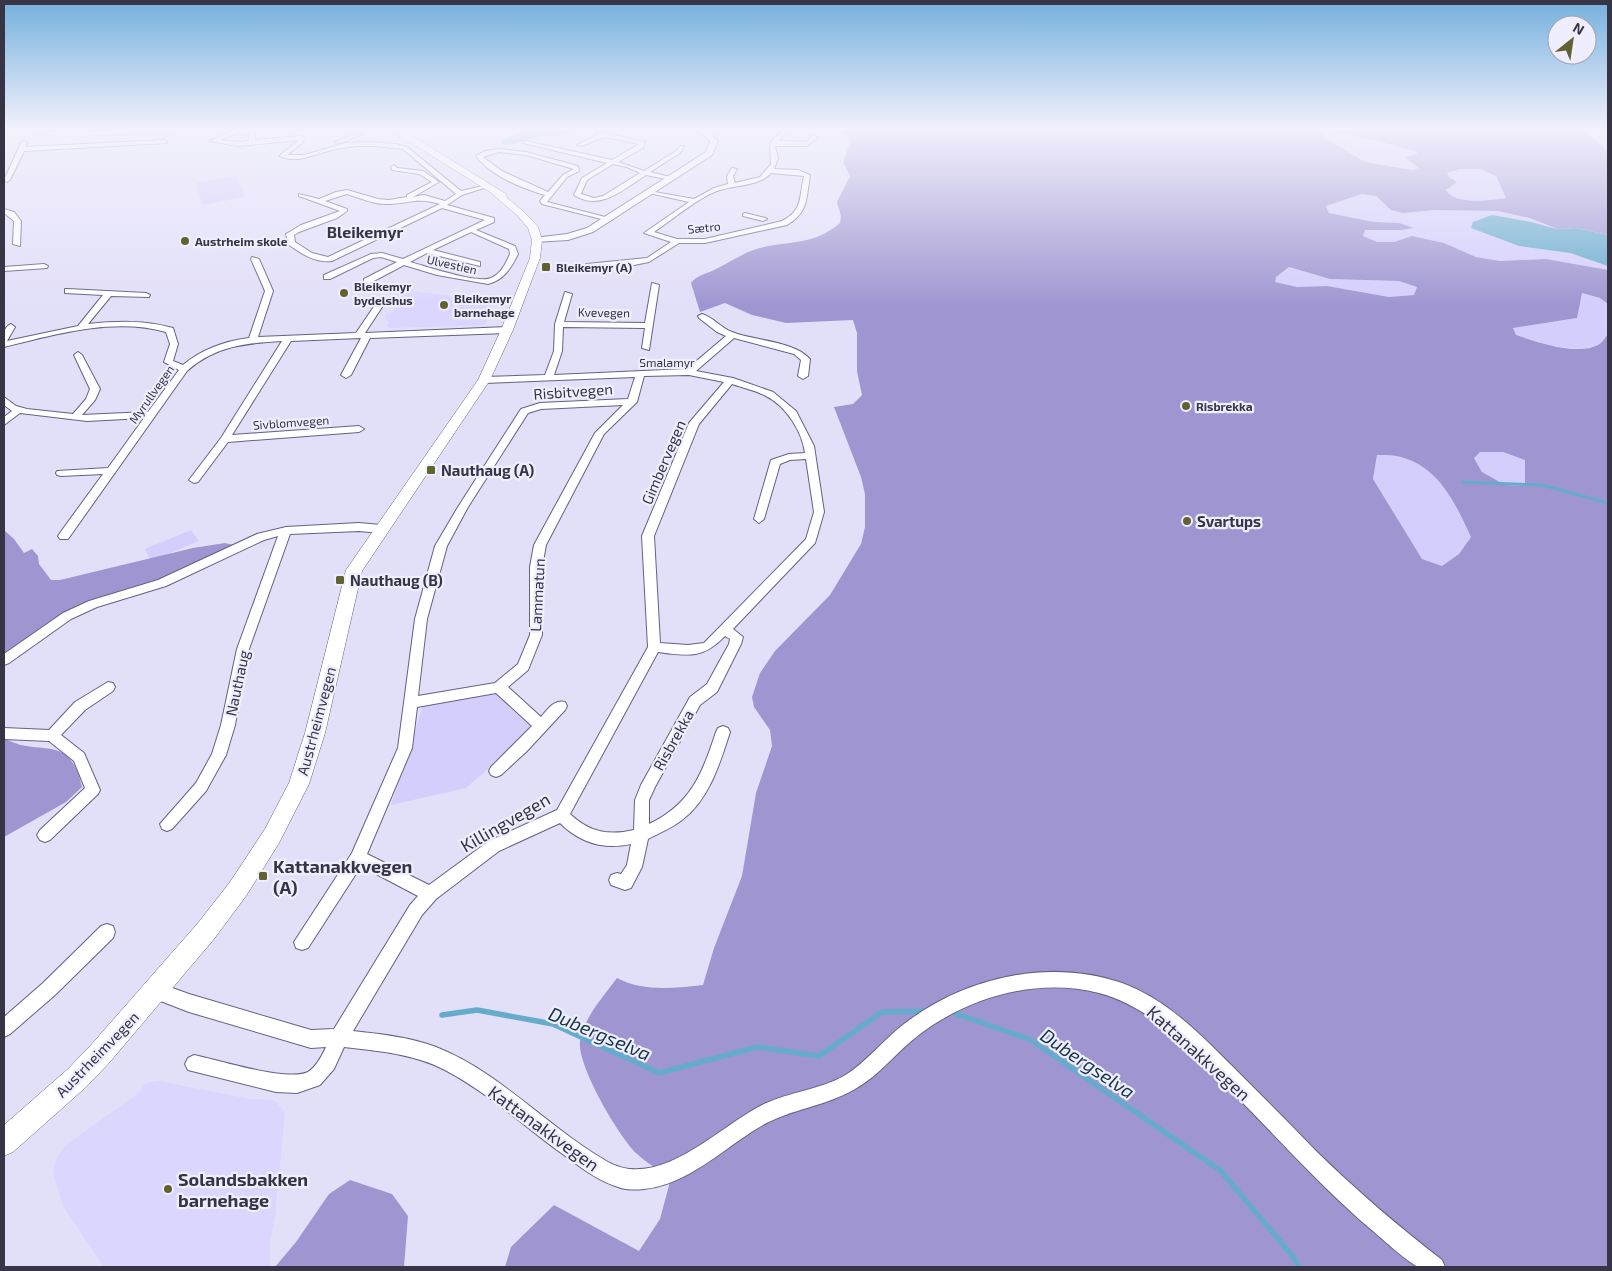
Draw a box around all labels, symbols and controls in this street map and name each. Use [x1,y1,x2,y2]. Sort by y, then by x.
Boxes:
north arrow [1547,15,1597,65]
text: N [1570,18,1587,38]
street label: Sætro [687,218,721,236]
district label: Bleikemyr [327,222,403,242]
place label: Austrheim skole [195,234,288,248]
marker: Austrheim skole [179,235,191,247]
street label: Ulvestien [426,251,478,277]
place label: Bleikemyr (A) [556,260,632,275]
marker: Bleikemyr (A) [540,261,552,273]
place label: Bleikemyr bydelshus [354,279,413,308]
marker: Bleikemyr bydelshus [338,287,350,299]
place label: Bleikemyr barnehage [454,291,515,319]
marker: Bleikemyr barnehage [438,299,450,311]
street label: Kvevegen [578,305,630,319]
street label: Smalamyr [639,355,695,369]
street label: Myrullvegen [126,362,176,426]
street label: Risbitvegen [533,379,613,403]
place label: Risbrekka [1196,399,1253,413]
marker: Risbrekka [1180,400,1192,412]
street label: Sivblomvegen [252,412,330,432]
street label: Gimbervegen [637,417,689,507]
place label: Nauthaug (A) [441,461,534,479]
marker: Nauthaug (A) [425,464,437,476]
place label: Svartups [1197,512,1261,530]
marker: Svartups [1181,515,1193,527]
street label: Lammatun [526,558,548,632]
place label: Nauthaug (B) [350,571,443,589]
marker: Nauthaug (B) [334,574,346,586]
street label: Nauthaug [221,648,253,718]
street label: Austrheimvegen [293,665,339,777]
street label: Risbrekka [649,707,697,773]
street label: Killingvegen [456,787,554,857]
place label: Kattanakkvegen (A) [273,855,412,898]
marker: Kattanakkvegen (A) [257,870,269,882]
water label: Dubergselva [545,1001,655,1065]
street label: Kattanakkvegen [1143,1001,1255,1105]
street label: Austrheimvegen [52,1008,142,1100]
water label: Dubergselva [1037,1023,1139,1103]
street label: Kattanakkvegen [484,1080,604,1176]
place label: Solandsbakken barnehage [178,1168,308,1211]
marker: Solandsbakken barnehage [162,1183,174,1195]

